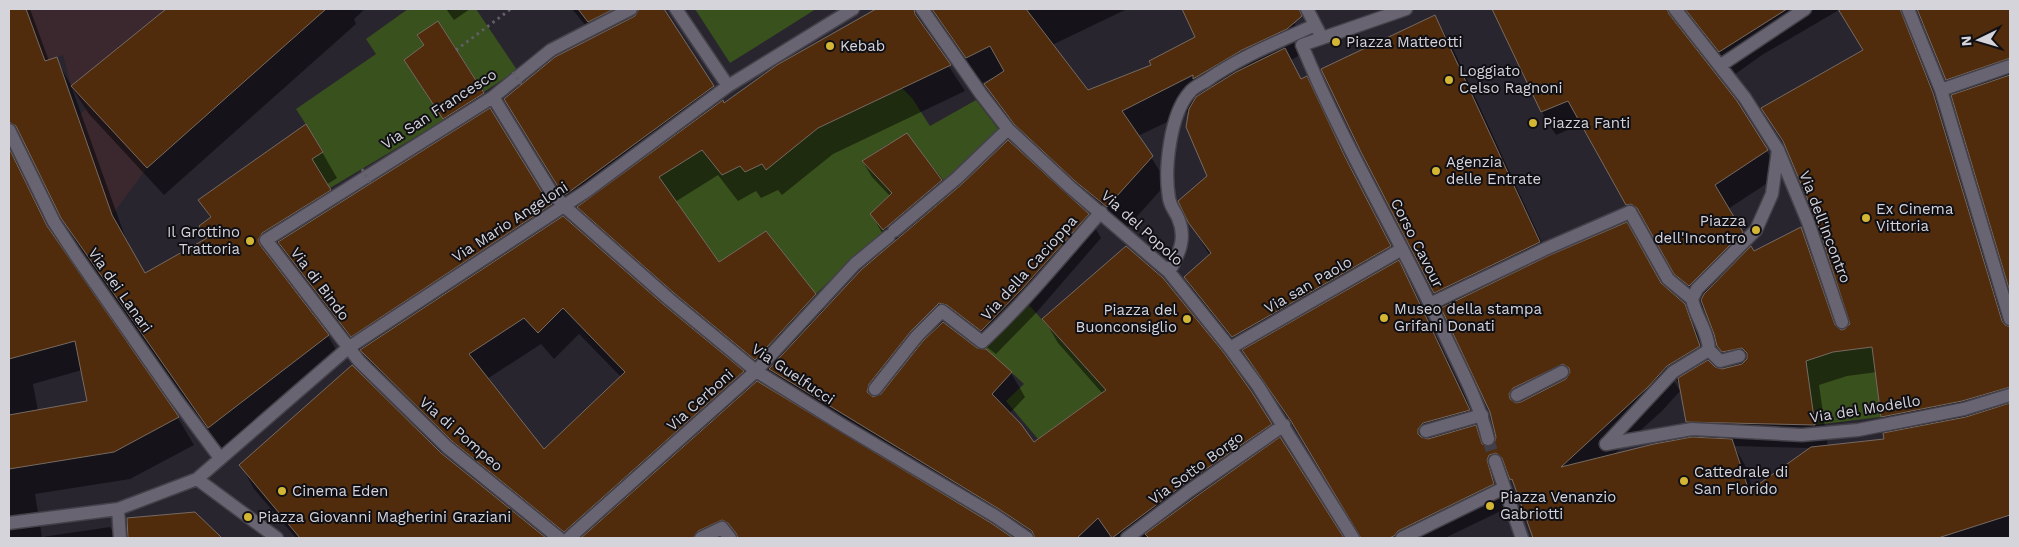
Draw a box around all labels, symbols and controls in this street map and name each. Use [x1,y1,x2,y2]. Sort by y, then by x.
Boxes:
north arrow [1954,15,2004,65]
place label: Piazza Matteotti [1346,33,1463,51]
text: N [1958,35,1974,47]
marker: Piazza Matteotti [1330,36,1342,48]
place label: Kebab [840,37,885,55]
marker: Kebab [824,40,836,52]
place label: Loggiato Celso Ragnoni [1459,62,1563,97]
street label: Via San Francesco [378,65,500,153]
marker: Loggiato Celso Ragnoni [1443,74,1455,86]
place label: Piazza Fanti [1543,114,1630,132]
marker: Piazza Fanti [1527,117,1539,129]
place label: Agenzia delle Entrate [1446,153,1541,188]
marker: Agenzia delle Entrate [1430,165,1442,177]
street label: Via dell'Incontro [1795,168,1855,286]
street label: Via Mario Angeloni [449,178,571,266]
street label: Via del Popolo [1097,186,1187,270]
street label: Corso Cavour [1387,195,1447,291]
place label: Ex Cinema Vittoria [1876,200,1954,235]
street label: Via della Cacioppa [977,211,1081,324]
place label: Piazza dell'Incontro [1654,212,1747,247]
marker: Ex Cinema Vittoria [1860,212,1872,224]
place label: Il Grottino Trattoria [167,223,241,258]
marker: Piazza dell'Incontro [1750,224,1762,236]
marker: Il Grottino Trattoria [244,235,256,247]
street label: Via dei Lanari [84,244,156,336]
street label: Via di Bindo [287,244,353,324]
street label: Via san Paolo [1261,253,1355,317]
place label: Museo della stampa Grifani Donati [1394,300,1543,335]
place label: Piazza del Buonconsiglio [1076,301,1177,336]
marker: Museo della stampa Grifani Donati [1378,312,1390,324]
marker: Piazza del Buonconsiglio [1181,313,1193,325]
street label: Via Guelfucci [748,340,838,408]
street label: Via Cerboni [663,365,737,435]
street label: Via del Modello [1808,391,1922,427]
street label: Via di Pompeo [416,393,506,475]
street label: Via Sotto Borgo [1145,428,1247,508]
place label: Cattedrale di San Florido [1694,463,1788,498]
marker: Cattedrale di San Florido [1678,475,1690,487]
place label: Cinema Eden [292,482,388,500]
marker: Cinema Eden [276,485,288,497]
place label: Piazza Venanzio Gabriotti [1500,488,1616,523]
marker: Piazza Venanzio Gabriotti [1484,500,1496,512]
place label: Piazza Giovanni Magherini Graziani [258,508,511,526]
marker: Piazza Giovanni Magherini Graziani [242,511,254,523]

